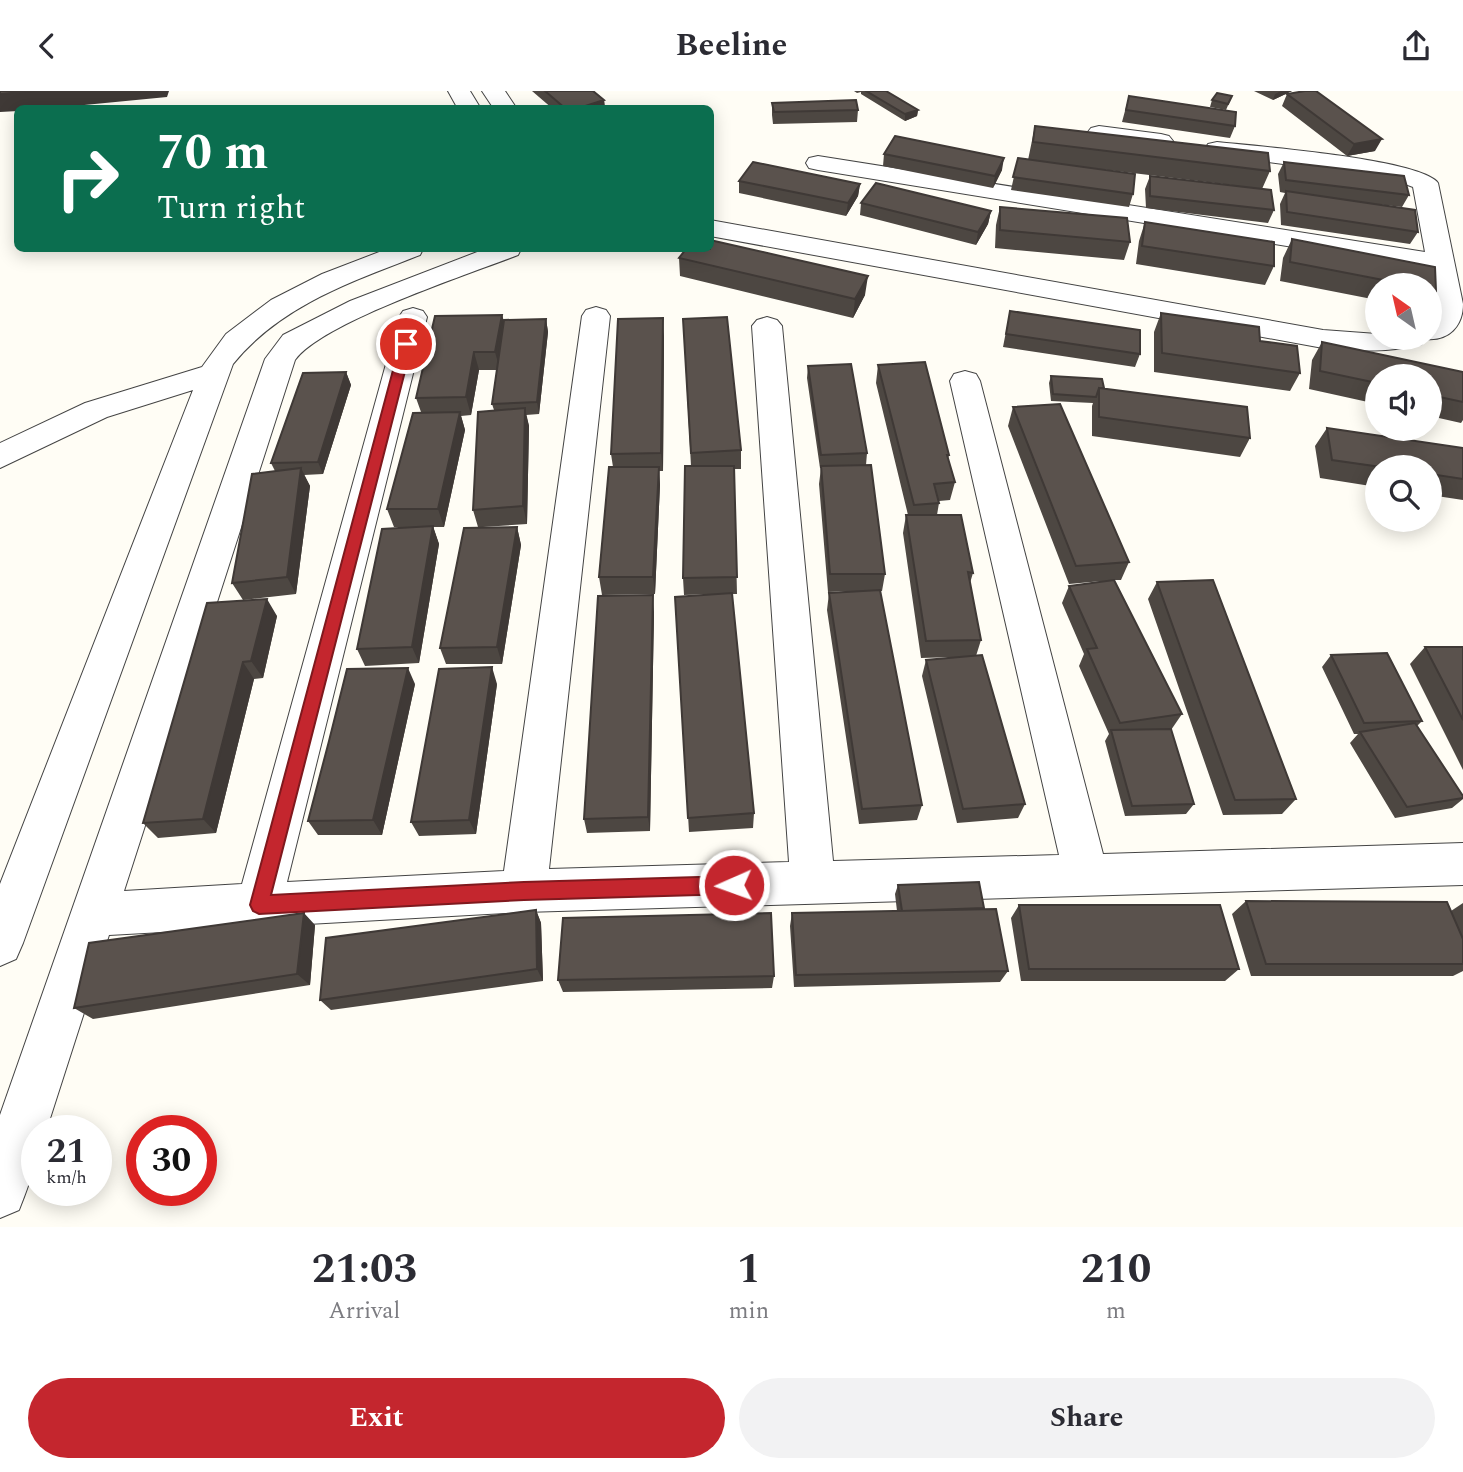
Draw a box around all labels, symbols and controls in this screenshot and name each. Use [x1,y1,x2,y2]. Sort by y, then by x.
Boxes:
text: Beeline [676,21,787,70]
icon: back [28,27,66,65]
icon: share [1397,27,1435,65]
text: 70 m [157,116,268,191]
icon: right [42,133,133,224]
text: Turn right [157,184,305,233]
north arrow [1365,273,1442,350]
map controls [1365,273,1442,532]
pin [376,314,436,374]
icon: arrive [387,325,425,363]
button: sound [1365,364,1442,441]
button: search [1365,455,1442,532]
position arrow [697,848,771,922]
speed limit sign: 30 [126,1115,217,1206]
text: 21 [47,1125,86,1178]
text: km/h [46,1164,87,1191]
text: 21:03 [312,1238,417,1301]
text: 1 [737,1238,761,1301]
text: 210 [1081,1238,1151,1301]
text: Arrival [329,1294,400,1329]
text: min [729,1294,769,1329]
text: m [1106,1294,1126,1329]
button: Exit [28,1378,725,1458]
button: Share [739,1378,1435,1458]

